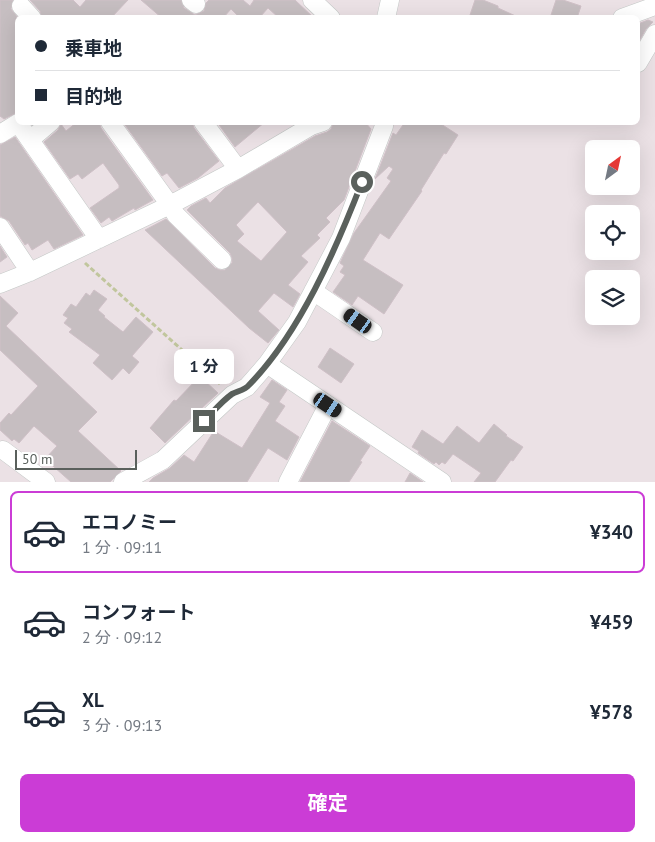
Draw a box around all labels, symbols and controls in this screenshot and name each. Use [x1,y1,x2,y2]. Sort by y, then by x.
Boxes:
text: 乗車地 [65,36,122,60]
text: 目的地 [65,84,122,108]
north arrow [585,140,640,195]
map controls [585,140,640,325]
route start [351,171,373,193]
button: locate [585,205,640,260]
button: layers [585,270,640,325]
car [341,306,374,336]
callout: 1 分 [174,348,234,384]
text: 1 分 [189,356,219,376]
car [311,390,344,420]
route end [193,410,215,432]
scale bar [15,447,138,470]
text: 50 m [22,450,52,468]
icon: car [22,510,67,555]
text: エコノミー [82,510,177,534]
text: ¥340 [590,520,633,544]
text: 1 分 · 09:11 [82,537,162,557]
icon: car [22,600,67,645]
text: コンフォート [82,600,195,624]
text: ¥459 [590,610,633,634]
text: 2 分 · 09:12 [82,627,162,647]
text: XL [82,688,104,712]
icon: car [22,690,67,735]
text: ¥578 [590,700,633,724]
text: 3 分 · 09:13 [82,715,162,735]
button: 確定 [20,774,635,832]

